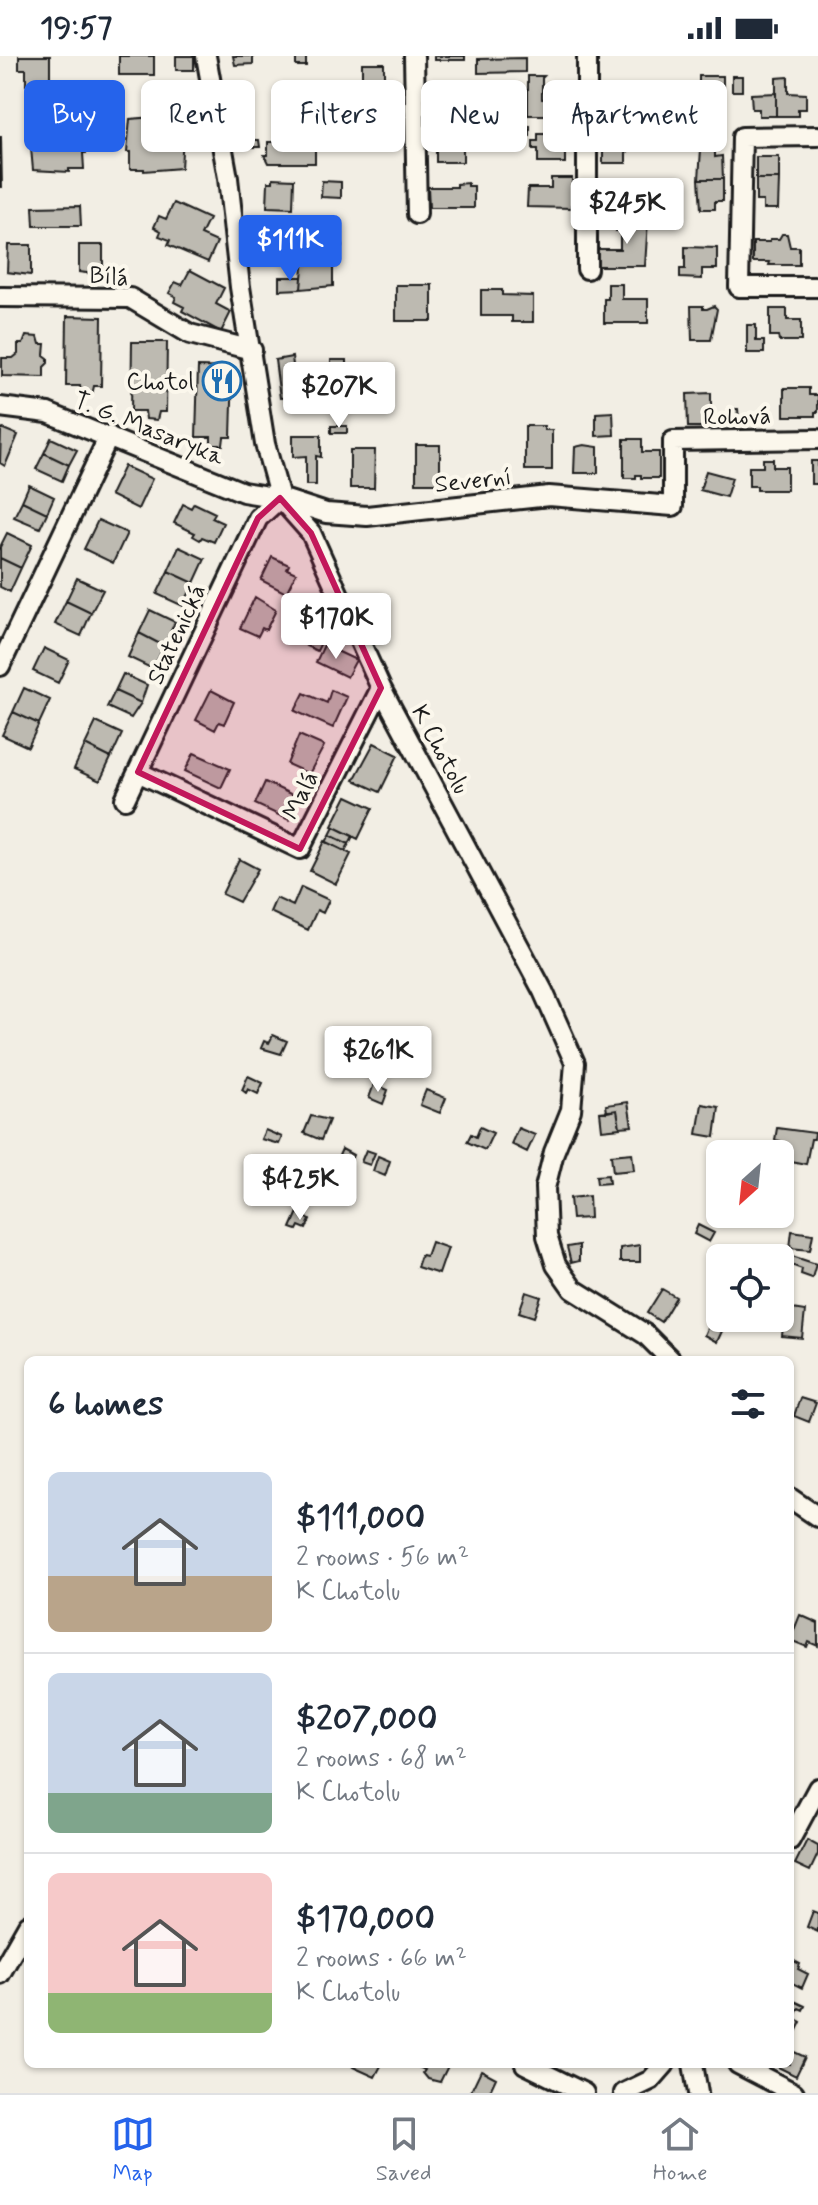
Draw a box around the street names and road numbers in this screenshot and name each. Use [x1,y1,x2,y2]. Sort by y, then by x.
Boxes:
street label: Bílá [88,260,130,295]
street label: T. G. Masaryka [69,385,229,474]
street label: Rohová [703,401,771,434]
street label: Severní [433,462,513,501]
street label: Statenická [141,579,214,690]
street label: K Chotolu [403,700,476,800]
street label: Malá [276,766,327,825]

